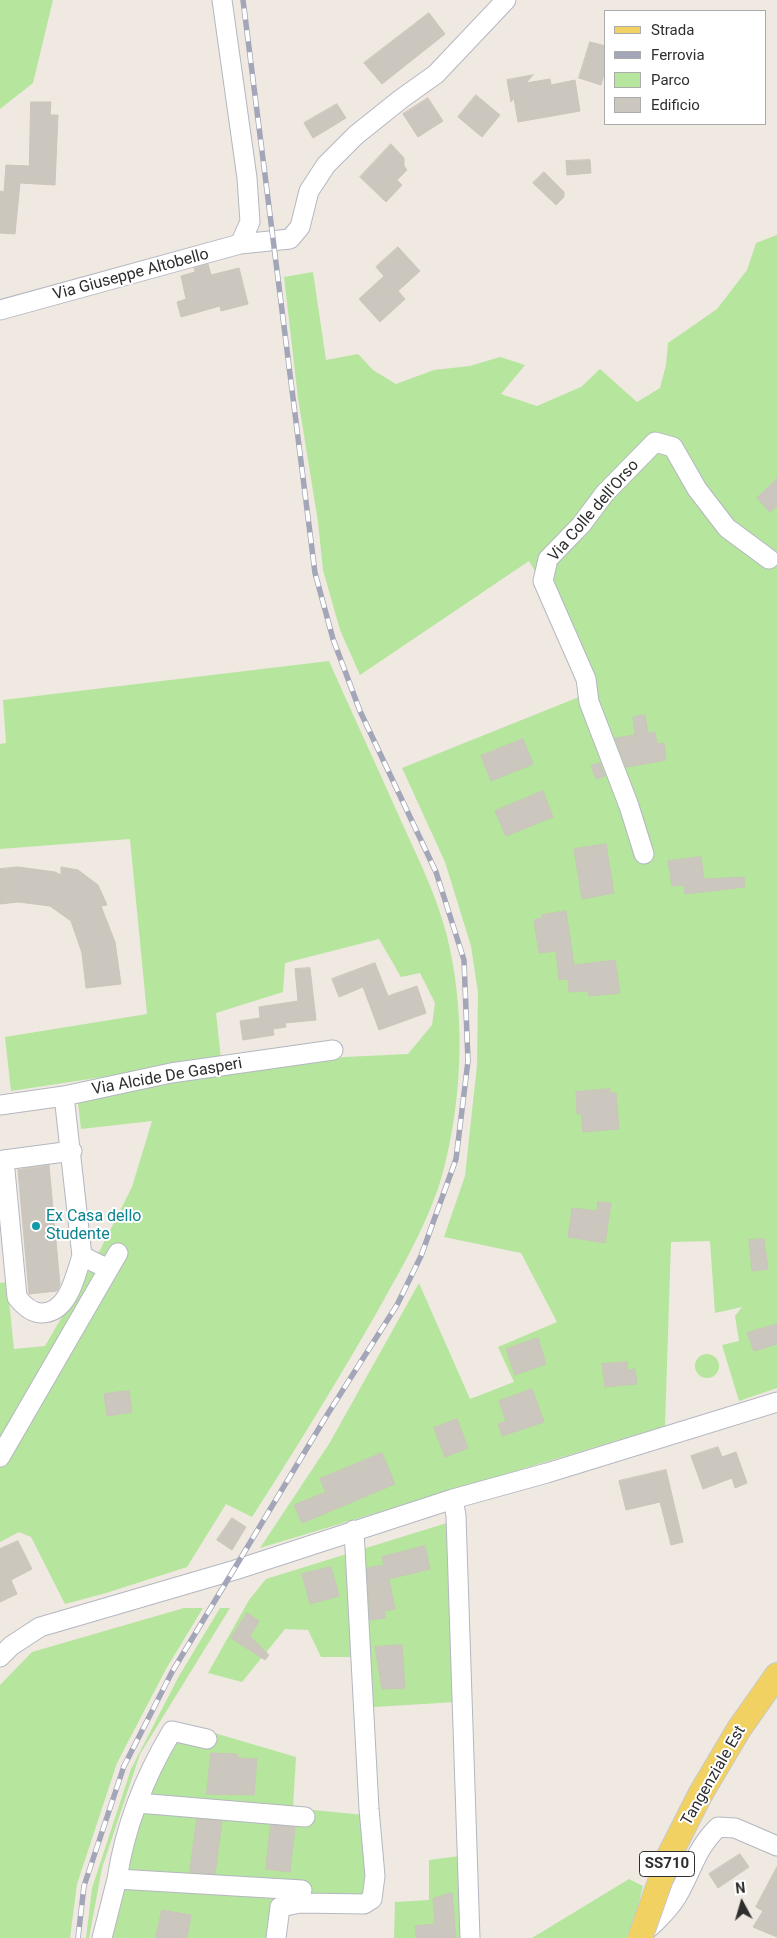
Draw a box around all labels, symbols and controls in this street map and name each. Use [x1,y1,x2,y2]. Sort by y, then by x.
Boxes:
legend [604,10,767,125]
text: Strada [651,21,694,39]
text: Ferrovia [651,46,705,64]
text: Parco [651,71,690,89]
text: Edificio [651,96,700,114]
street label: Via Giuseppe Altobello [51,245,211,305]
street label: Via Colle dell'Orso [545,456,643,566]
street label: Via Alcide De Gasperi [90,1054,244,1100]
place label: Ex Casa dello Studente [46,1207,141,1245]
marker: Ex Casa dello Studente [30,1220,42,1232]
street label: Tangenziale Est [678,1723,750,1829]
road number: SS710 [640,1852,694,1876]
north arrow [717,1878,767,1928]
text: N [735,1880,746,1897]

